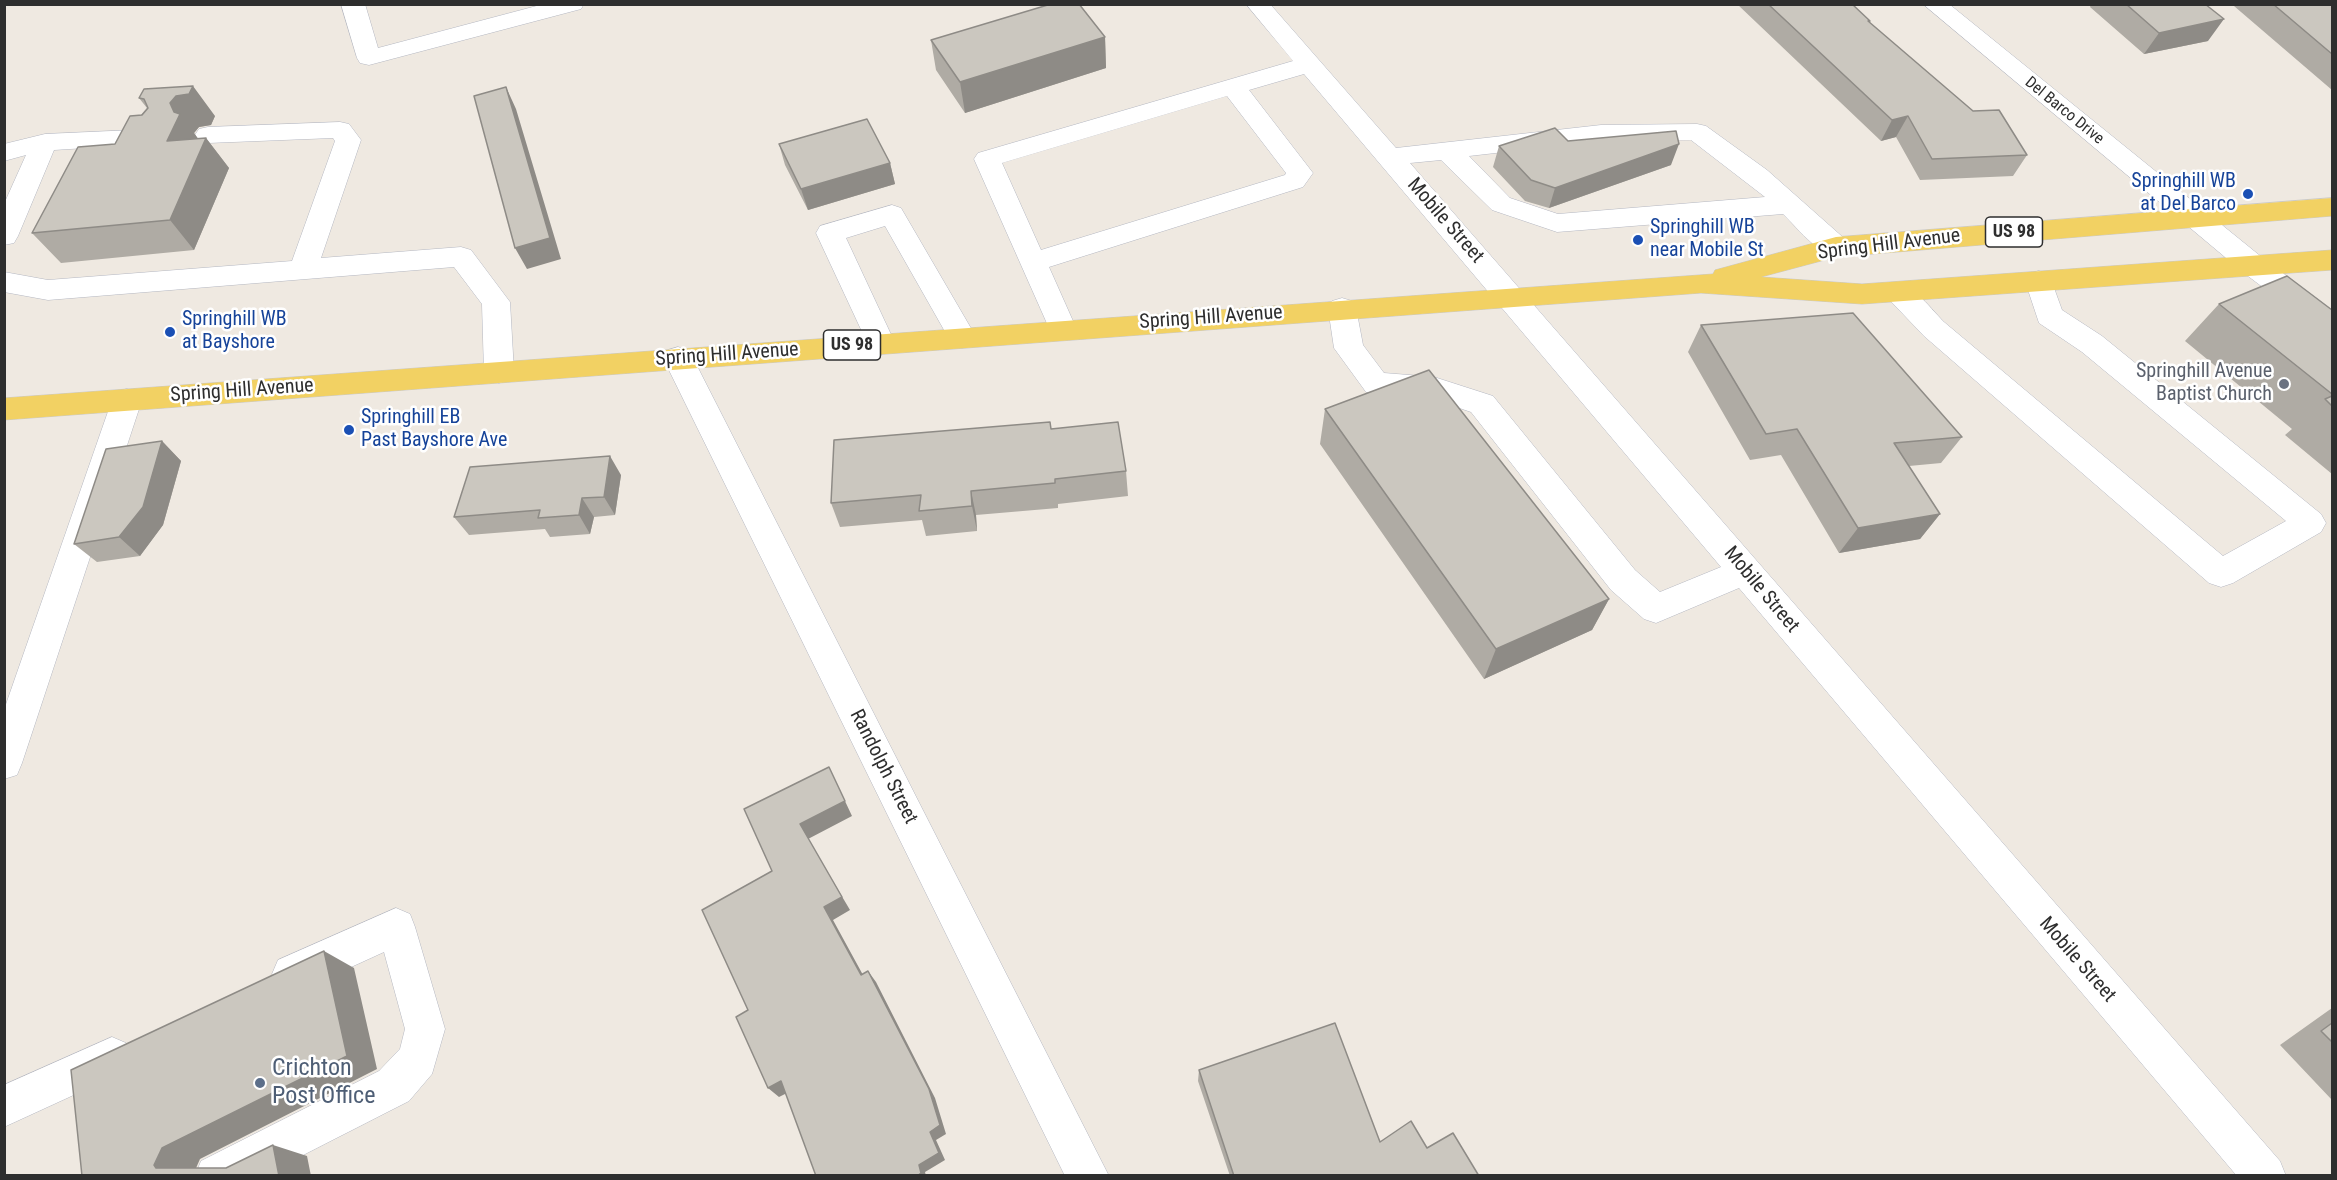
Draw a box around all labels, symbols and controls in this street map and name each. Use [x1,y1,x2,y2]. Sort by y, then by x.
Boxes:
street label: Del Barco Drive [2021,73,2107,149]
place label: Springhill WB at Del Barco [2131,170,2236,217]
street label: Mobile Street [1401,173,1489,269]
marker: Springhill WB at Del Barco [2241,187,2255,201]
place label: Springhill WB near Mobile St [1650,216,1764,263]
road number: US 98 [1986,217,2042,247]
street label: Spring Hill Avenue [1816,224,1962,266]
marker: Springhill WB near Mobile St [1631,233,1645,247]
street label: Spring Hill Avenue [1139,301,1283,335]
place label: Springhill WB at Bayshore [182,308,287,355]
marker: Springhill WB at Bayshore [163,325,177,339]
road number: US 98 [824,330,880,360]
street label: Spring Hill Avenue [655,338,799,372]
place label: Springhill Avenue Baptist Church [2136,360,2272,407]
street label: Spring Hill Avenue [170,374,314,408]
marker: Springhill Avenue Baptist Church [2277,377,2291,391]
place label: Springhill EB Past Bayshore Ave [361,406,507,453]
marker: Springhill EB Past Bayshore Ave [342,423,356,437]
street label: Mobile Street [1718,542,1804,638]
street label: Randolph Street [844,706,922,828]
street label: Mobile Street [2033,912,2121,1008]
place label: Crichton Post Office [272,1055,375,1111]
marker: Crichton Post Office [253,1076,267,1090]

